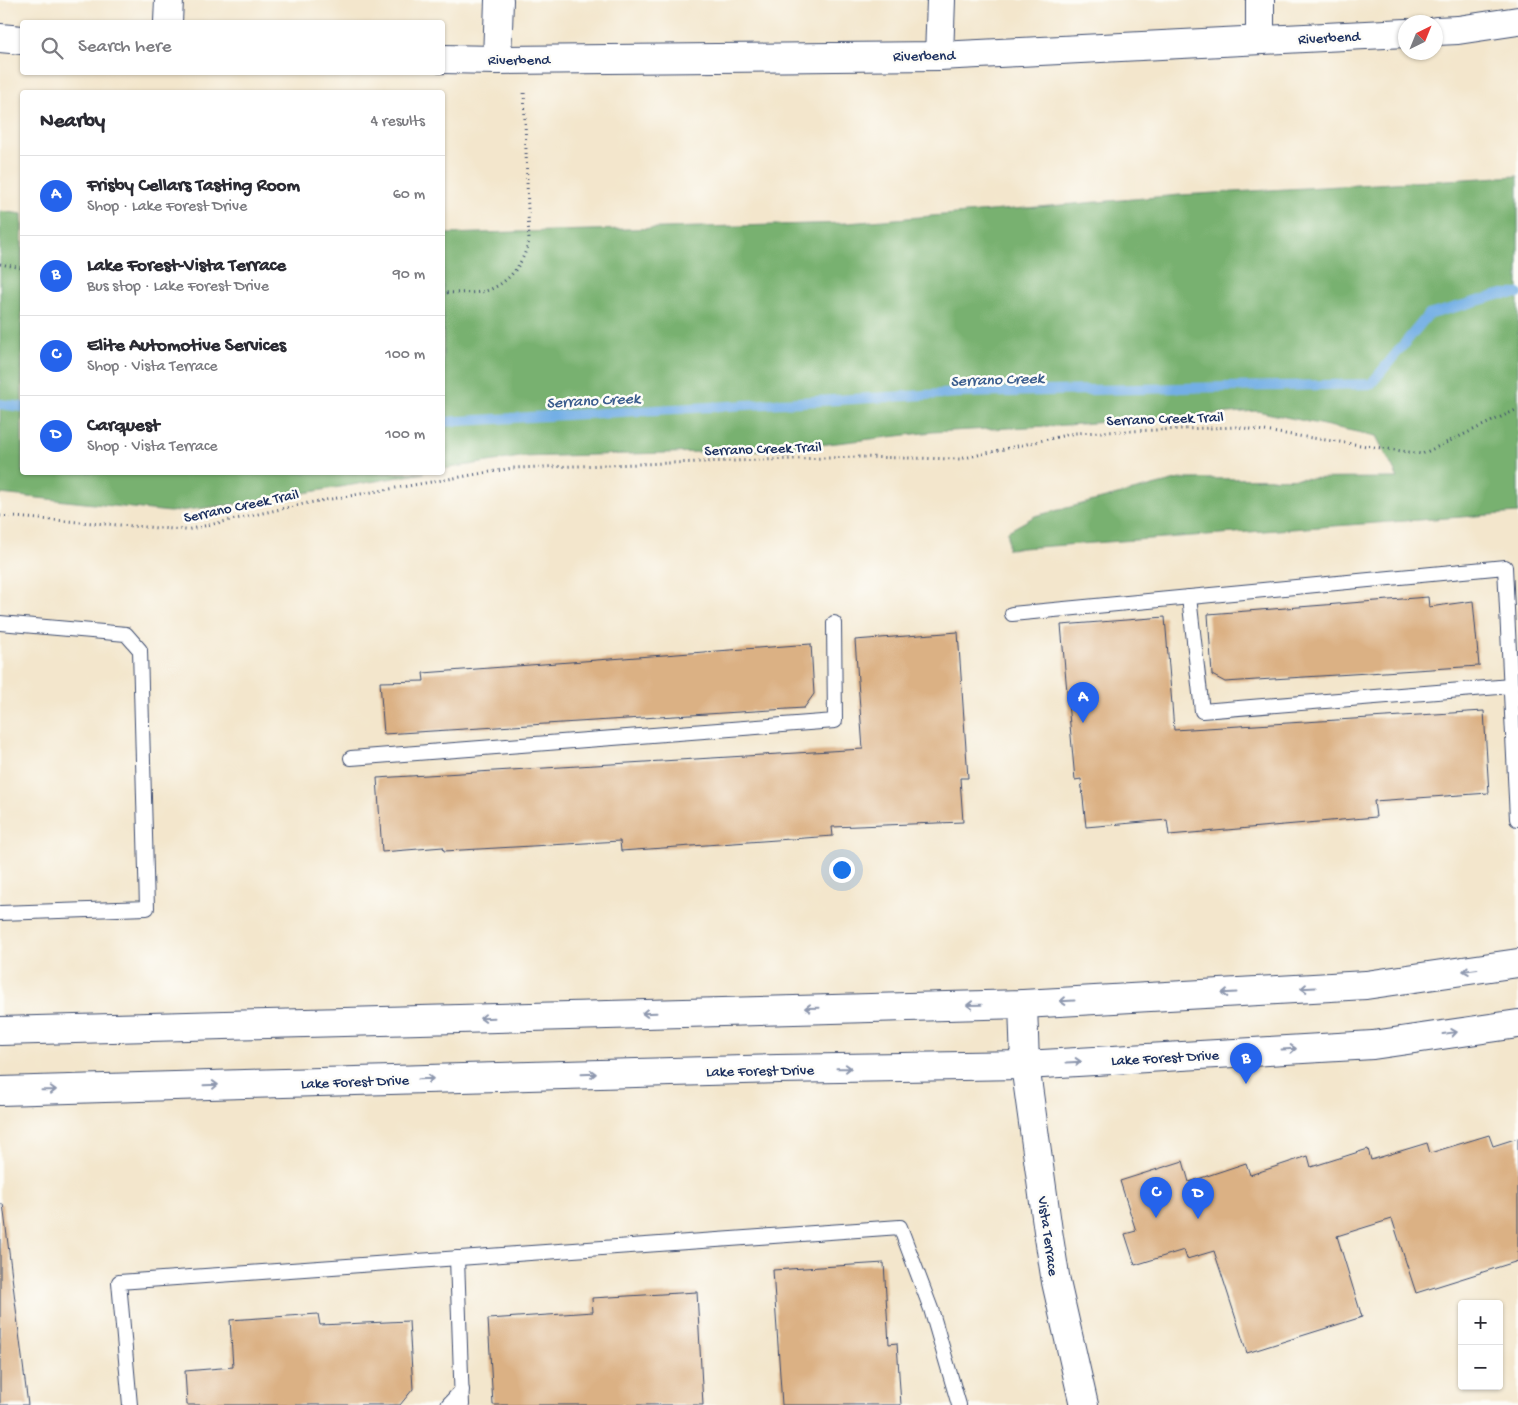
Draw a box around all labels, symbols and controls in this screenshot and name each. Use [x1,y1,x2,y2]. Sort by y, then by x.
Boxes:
north arrow [1398,15,1443,60]
search box [20,20,445,75]
street label: Riverbend [1297,28,1362,50]
icon: search [38,34,66,62]
text: Search here [78,36,172,59]
street label: Riverbend [893,47,957,67]
street label: Riverbend [488,52,551,70]
text: Nearby [40,110,105,135]
text: 4 results [370,113,425,132]
text: Frisby Cellars Tasting Room [87,175,300,198]
text: A [51,186,61,205]
text: 60 m [393,186,425,205]
text: Shop · Lake Forest Drive [87,198,247,217]
text: Lake Forest-Vista Terrace [87,255,286,278]
text: B [52,266,60,285]
text: 90 m [393,266,425,285]
text: Bus stop · Lake Forest Drive [87,278,269,297]
text: Elite Automotive Services [87,335,286,358]
text: C [52,346,60,365]
text: 100 m [385,346,425,365]
text: Shop · Vista Terrace [87,358,218,377]
water label: Serrano Creek [950,370,1046,393]
water label: Serrano Creek [546,390,642,414]
street label: Serrano Creek Trail [1106,409,1224,431]
text: Carquest [87,415,159,438]
text: D [51,426,61,445]
text: 100 m [385,426,425,445]
text: Shop · Vista Terrace [87,438,218,457]
street label: Serrano Creek Trail [704,439,822,461]
street label: Serrano Creek Trail [182,486,301,528]
pin: A [1067,682,1099,723]
your location [829,857,855,883]
one-way arrow [1462,966,1478,976]
one-way arrow [1301,984,1317,993]
one-way arrow [1221,988,1237,997]
one-way arrow [1059,997,1075,1006]
one-way arrow [966,1000,982,1009]
one-way arrow [804,1004,820,1013]
one-way arrow [641,1008,658,1018]
one-way arrow [479,1013,495,1022]
one-way arrow [1442,1028,1458,1038]
pin: B [1230,1043,1262,1084]
one-way arrow [1280,1045,1296,1054]
street label: Lake Forest Drive [1111,1047,1220,1071]
one-way arrow [1066,1057,1082,1066]
street label: Lake Forest Drive [706,1062,815,1082]
one-way arrow [836,1063,852,1073]
one-way arrow [580,1070,596,1079]
street label: Lake Forest Drive [301,1072,410,1094]
one-way arrow [418,1074,434,1084]
one-way arrow [203,1081,219,1090]
one-way arrow [40,1085,56,1095]
pin: C [1140,1177,1172,1218]
pin: D [1182,1178,1214,1219]
street label: Vista Terrace [1032,1194,1062,1278]
map controls [1458,1300,1503,1390]
button: + [1458,1300,1503,1345]
button: − [1458,1345,1503,1390]

